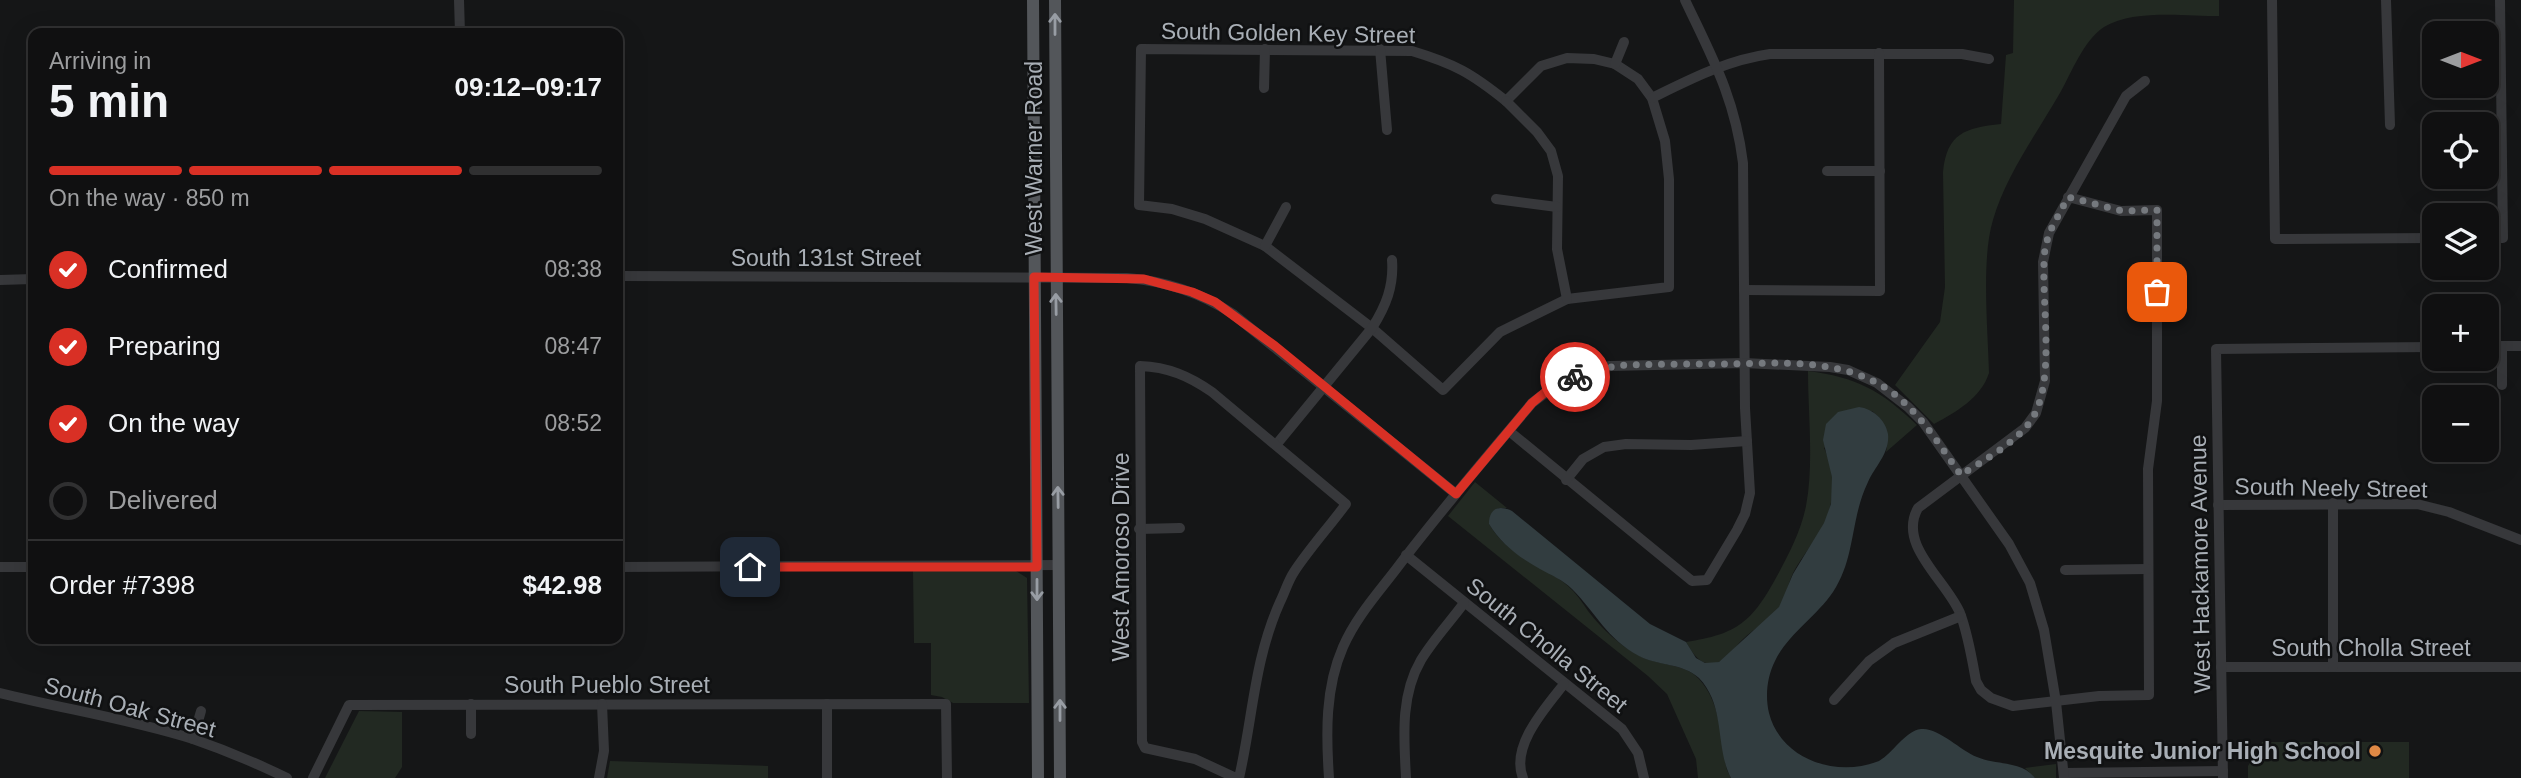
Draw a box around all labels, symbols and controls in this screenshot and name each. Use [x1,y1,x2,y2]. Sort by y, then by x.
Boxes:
one-way arrow [1048,13,1062,36]
street label: South Golden Key Street [1161,18,1416,48]
north arrow [2422,21,2499,98]
map controls [2422,21,2499,462]
text: Arriving in [49,48,151,74]
street label: West Warner Road [1021,61,1047,255]
text: 09:12–09:17 [455,72,602,102]
text: 5 min [49,75,169,127]
button: locate [2422,112,2499,189]
text: On the way · 850 m [49,185,250,211]
button: layers [2422,203,2499,280]
street label: South 131st Street [731,245,922,271]
icon: check [49,251,87,289]
text: Confirmed [108,254,228,284]
text: 08:38 [544,256,602,282]
pin [2127,262,2187,322]
icon: bag [2138,273,2176,311]
one-way arrow [1050,292,1063,315]
button: + [2422,294,2499,371]
icon: check [49,328,87,366]
text: Preparing [108,331,221,361]
text: 08:47 [544,333,602,359]
courier [1540,342,1610,412]
icon: bike [1556,358,1594,396]
button: − [2422,385,2499,462]
icon: check [49,405,87,443]
text: On the way [108,408,240,438]
text: 08:52 [544,410,602,436]
street label: West Hackamore Avenue [2185,434,2215,694]
street label: West Amoroso Drive [1108,452,1134,662]
street label: South Neely Street [2234,473,2428,503]
text: Delivered [108,485,218,515]
one-way arrow [1051,486,1065,509]
pin [720,537,780,597]
icon: home [731,548,769,586]
text: Order #7398 [49,570,195,600]
text: $42.98 [522,570,602,600]
street label: South Cholla Street [1461,572,1633,718]
one-way arrow [1030,579,1044,602]
street label: South Cholla Street [2271,635,2471,661]
street label: South Oak Street [41,672,219,743]
street label: South Pueblo Street [504,672,711,698]
one-way arrow [1053,699,1067,722]
place label: Mesquite Junior High School [2044,738,2361,764]
marker: Mesquite Junior High School [2367,743,2383,759]

